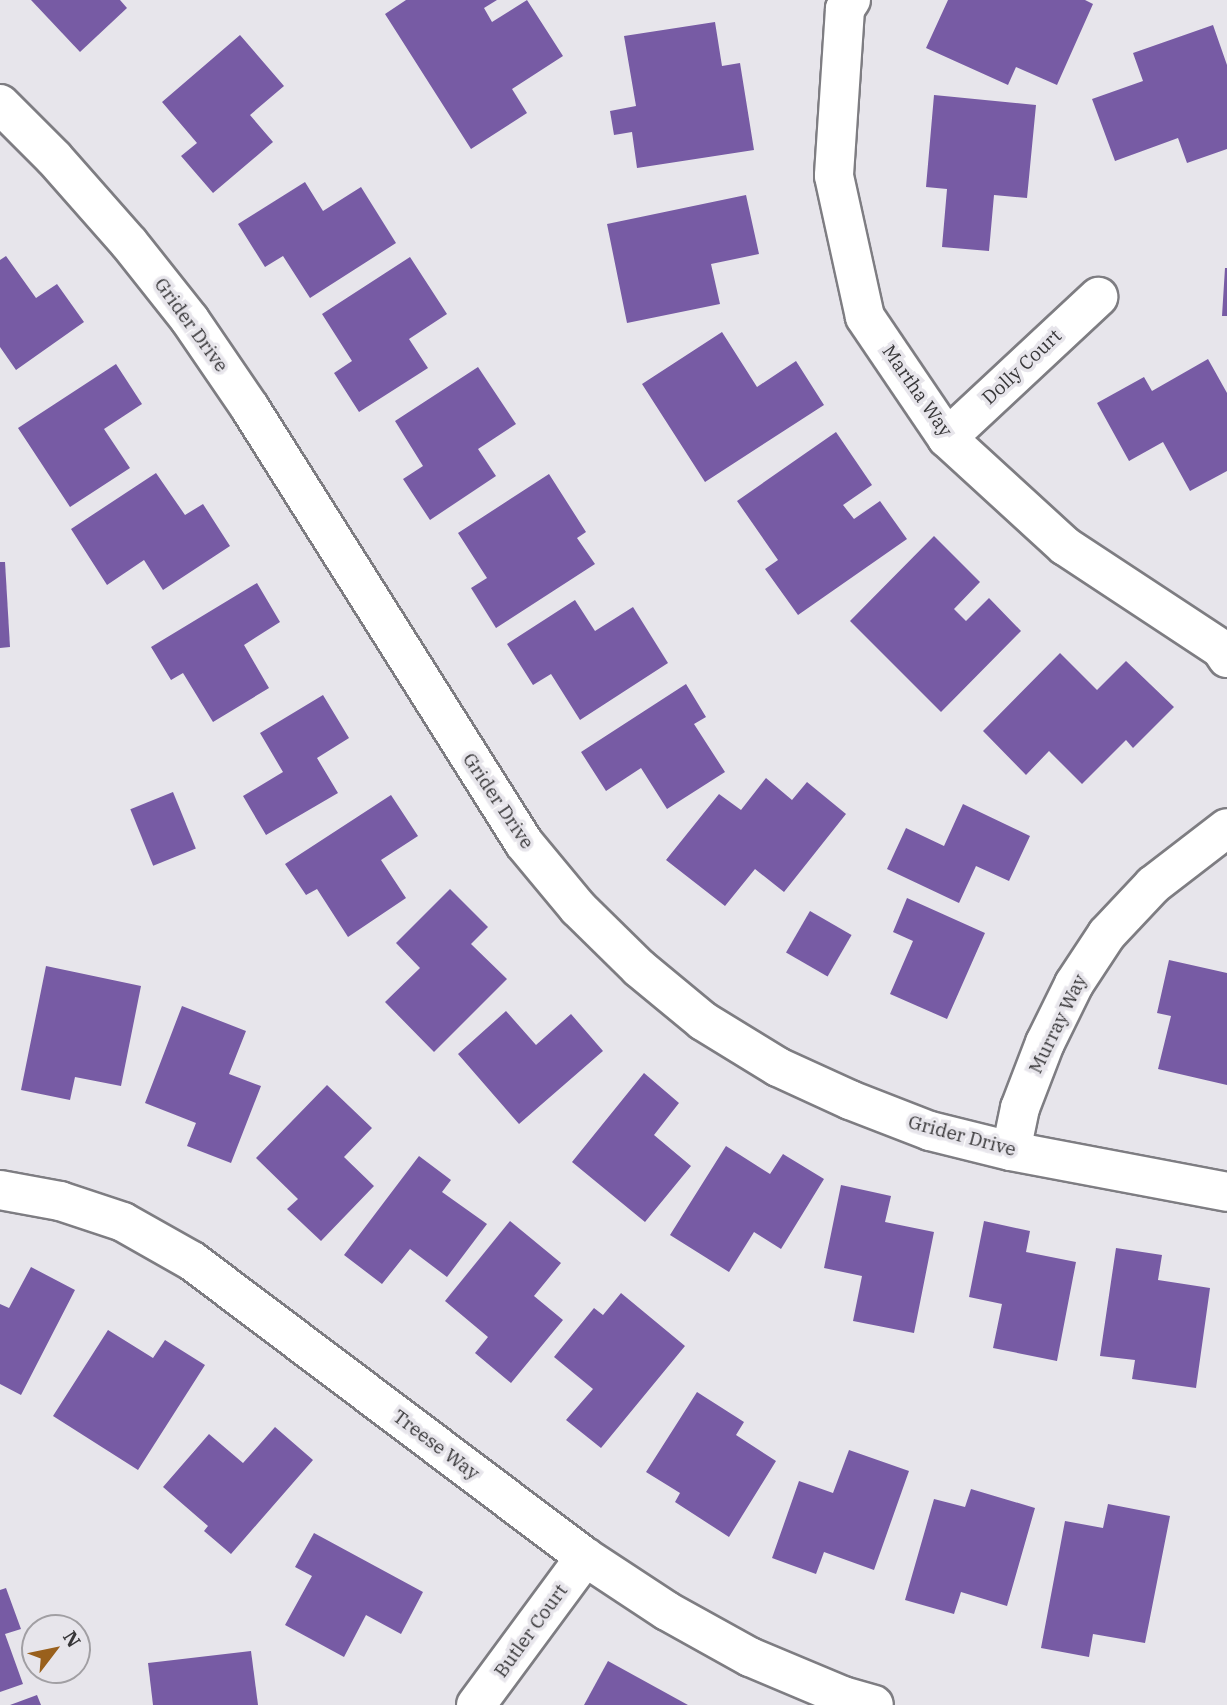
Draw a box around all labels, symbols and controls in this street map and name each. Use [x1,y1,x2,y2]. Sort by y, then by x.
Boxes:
street label: Grider Drive [149,274,233,376]
street label: Dolly Court [978,325,1066,409]
street label: Martha Way [877,341,957,441]
street label: Grider Drive [458,749,538,853]
street label: Murray Way [1024,971,1092,1077]
street label: Grider Drive [906,1111,1018,1161]
street label: Treese Way [388,1405,484,1485]
street label: Butler Court [490,1580,572,1682]
north arrow [21,1614,91,1684]
text: N [58,1626,86,1652]

